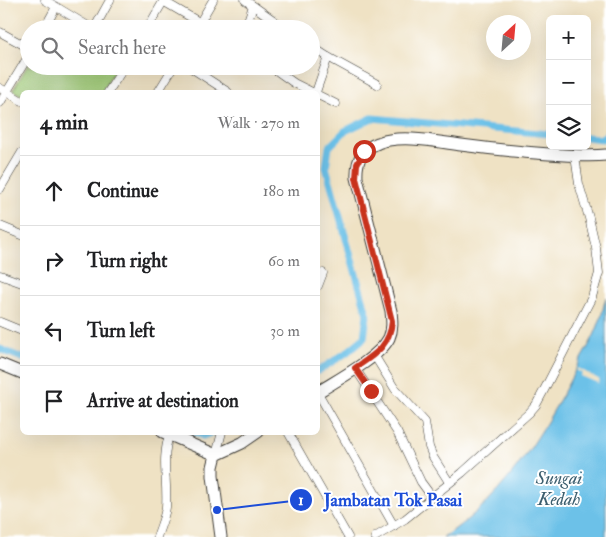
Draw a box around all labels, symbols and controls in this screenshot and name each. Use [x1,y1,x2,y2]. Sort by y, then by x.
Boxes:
north arrow [486,15,531,60]
map controls [546,15,591,150]
button: + [546,15,591,60]
search box [20,20,320,75]
icon: search [38,34,66,62]
text: Search here [78,36,166,60]
button: − [546,60,591,105]
button: layers [546,105,591,150]
text: 4 min [40,109,88,136]
text: Walk · 270 m [218,113,300,133]
route start [353,140,376,163]
icon: ahead [40,177,68,205]
text: Continue [87,179,158,203]
text: 180 m [263,181,300,201]
icon: right [40,247,68,275]
text: Turn right [87,249,167,273]
text: 60 m [268,251,300,271]
icon: left [40,317,68,345]
text: Turn left [87,319,155,343]
text: 30 m [270,321,300,341]
route end [360,380,383,403]
icon: arrive [40,387,68,415]
text: Arrive at destination [87,389,239,413]
water label: Sungai Kedah [535,467,582,511]
callout: Jambatan Tok Pasai [289,484,473,517]
text: Jambatan Tok Pasai [323,489,463,512]
text: 1 [298,491,304,510]

